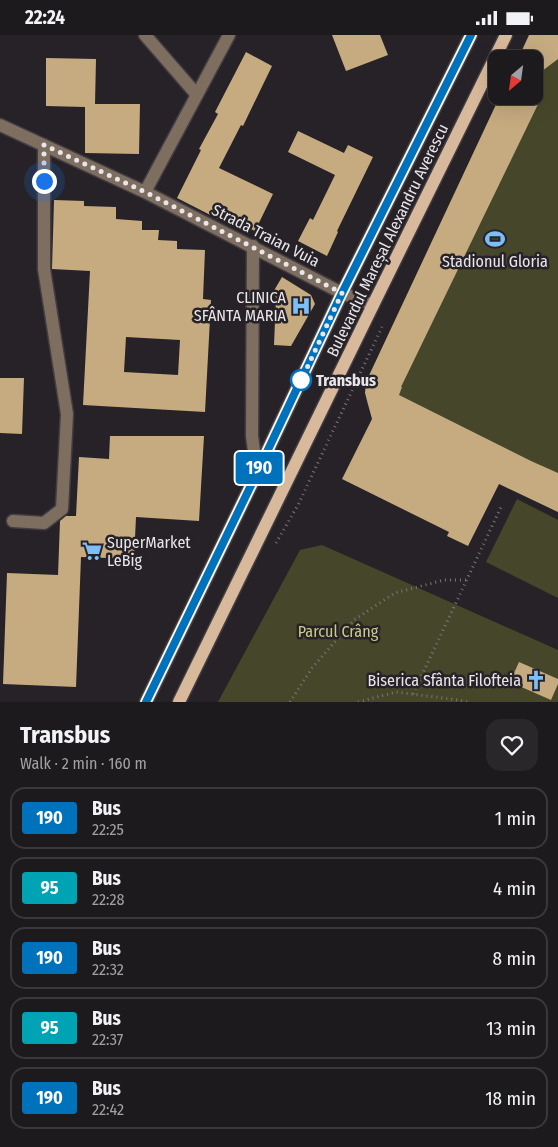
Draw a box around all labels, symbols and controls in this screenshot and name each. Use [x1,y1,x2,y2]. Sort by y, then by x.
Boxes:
text: 22:24 [25,6,65,29]
north arrow [488,50,542,105]
map controls [488,50,543,105]
street label: Bulevardul Mareșal Alexandru Averescu [323,121,453,360]
your location [32,169,57,194]
street label: Strada Traian Vuia [209,200,323,271]
sports icon: Stadionul Gloria [484,228,506,250]
place label: Stadionul Gloria [442,252,548,271]
place label: CLINICA SFÂNTA MARIA [194,288,287,325]
hospital icon: CLINICA SFÂNTA MARIA [290,295,312,317]
marker: Transbus [290,369,312,391]
place label: Transbus [316,371,376,390]
line badge: 190 [230,452,288,484]
text: 190 [246,457,272,479]
place label: SuperMarket LeBig [107,533,191,570]
supermarket icon: SuperMarket LeBig [81,540,103,562]
park label: Parcul Crâng [298,622,379,641]
church icon: Biserica Sfânta Filofteia [525,669,547,691]
place label: Biserica Sfânta Filofteia [367,671,521,690]
button: heart [486,719,538,771]
text: Transbus [20,721,110,749]
text: Walk · 2 min · 160 m [20,754,147,773]
text: Bus [92,797,121,820]
text: 190 [36,807,63,829]
text: 1 min [495,807,536,830]
text: 22:25 [92,820,124,839]
text: Bus [92,867,121,890]
text: 95 [40,877,59,899]
text: 4 min [493,877,536,900]
text: 22:28 [92,890,125,909]
text: Bus [92,937,121,960]
text: 190 [36,947,63,969]
text: 8 min [493,947,536,970]
text: 22:32 [92,960,124,979]
text: Bus [92,1007,121,1030]
text: 95 [40,1017,59,1039]
text: 13 min [486,1017,536,1040]
text: 22:37 [92,1030,123,1049]
text: Bus [92,1077,121,1100]
text: 190 [36,1087,63,1109]
text: 18 min [485,1087,536,1110]
text: 22:42 [92,1100,124,1119]

